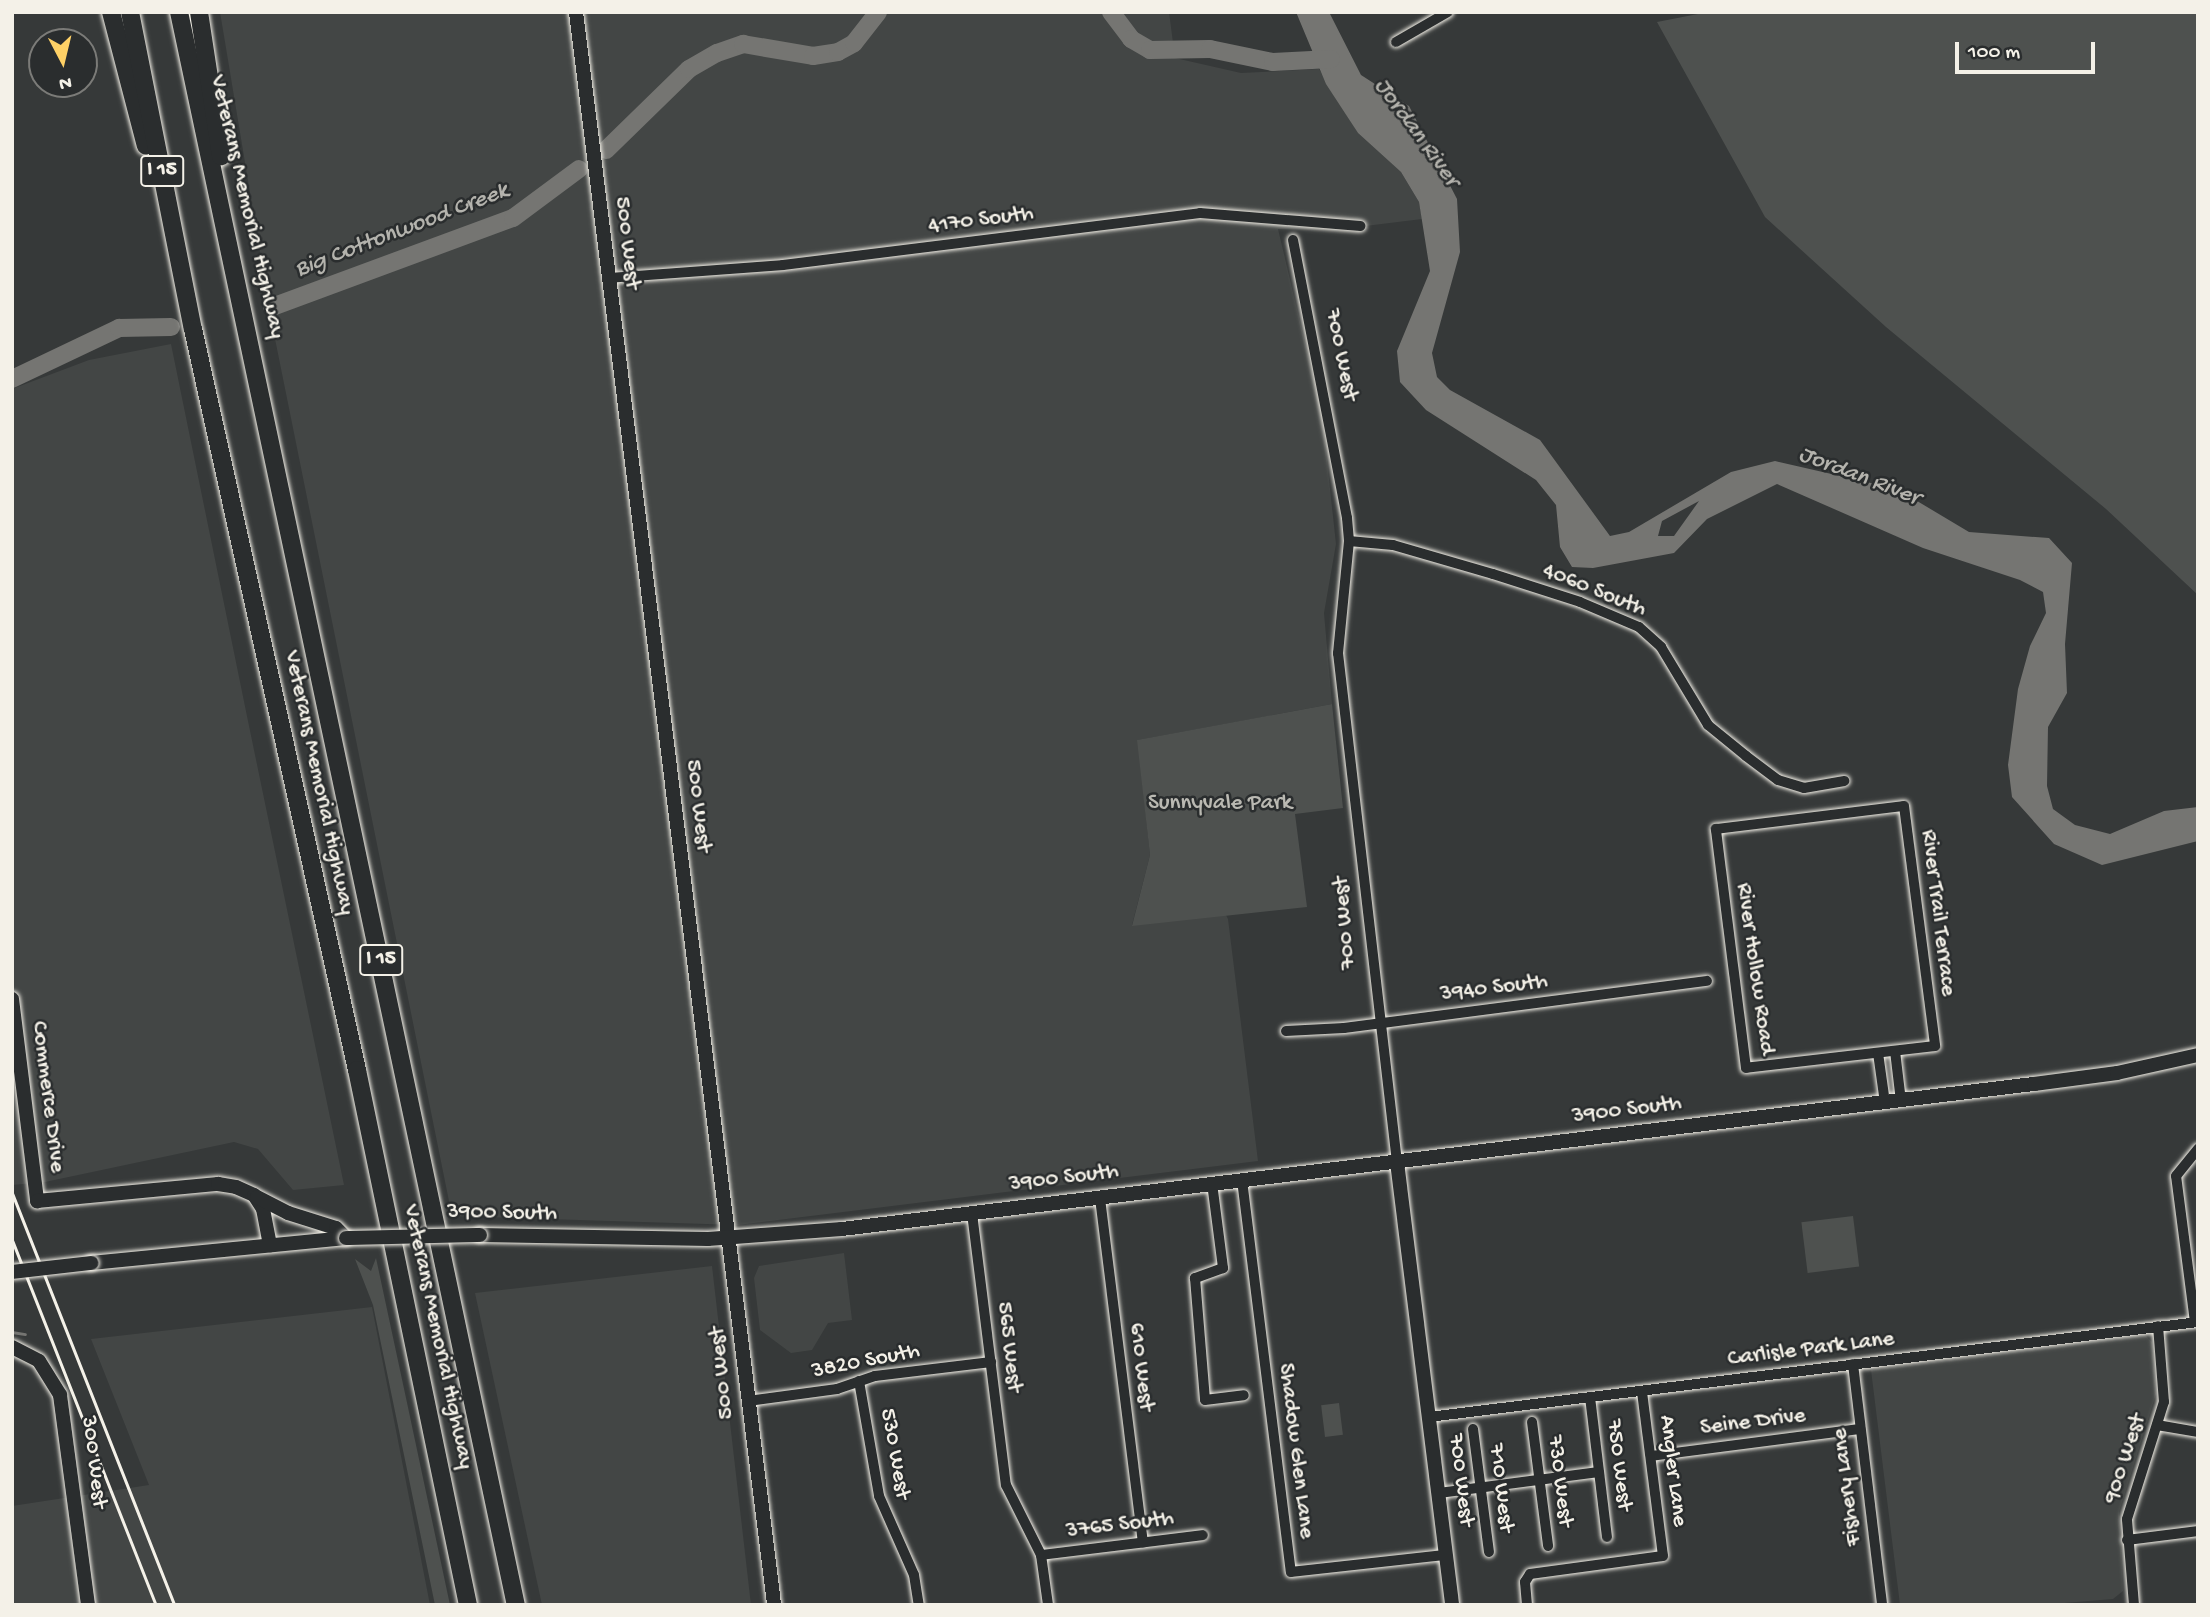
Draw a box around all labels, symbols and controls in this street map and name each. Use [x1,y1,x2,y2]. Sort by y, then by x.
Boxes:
north arrow [28,28,98,98]
scale bar [1958,28,2098,72]
text: 100 m [1968,41,2020,66]
text: N [58,70,73,95]
street label: Veterans Memorial Highway [202,73,290,341]
water label: Jordan River [1367,73,1465,193]
road number: I 15 [139,154,185,188]
water label: Big Cottonwood Creek [291,177,513,285]
street label: 500 West [607,195,645,291]
street label: 4170 South [927,201,1035,241]
street label: 700 West [1317,307,1363,403]
water label: Jordan River [1794,441,1924,513]
street label: 4060 South [1538,558,1650,624]
street label: Veterans Memorial Highway [276,648,360,918]
street label: 500 West [678,758,716,854]
park label: Sunnyvale Park [1148,790,1292,818]
street label: River Trail Terrace [1913,828,1961,998]
street label: 700 West [1328,876,1364,970]
street label: River Hollow Road [1728,881,1780,1057]
road number: I 15 [358,942,404,978]
street label: 3940 South [1439,969,1549,1009]
street label: Commerce Drive [24,1020,70,1174]
street label: 3900 South [1571,1091,1683,1131]
street label: 3900 South [1008,1159,1120,1199]
street label: 3900 South [447,1199,557,1229]
street label: Veterans Memorial Highway [395,1202,479,1472]
street label: 565 West [989,1300,1027,1394]
street label: 610 West [1121,1321,1159,1413]
street label: 500 West [704,1325,742,1421]
street label: Carlisle Park Lane [1726,1326,1896,1374]
street label: 3820 South [810,1338,922,1386]
street label: Shadow Glen Lane [1271,1362,1319,1540]
street label: Seine Drive [1699,1403,1807,1443]
street label: 530 West [872,1406,916,1502]
street label: 900 West [2099,1411,2153,1507]
street label: 300 West [74,1414,112,1510]
street label: Angler Lane [1651,1414,1693,1528]
street label: 750 West [1599,1418,1637,1512]
street label: Fishery Lane [1827,1427,1869,1547]
street label: 700 West [1441,1432,1479,1528]
street label: 730 West [1540,1434,1578,1528]
street label: 710 West [1481,1442,1519,1534]
street label: 3765 South [1065,1506,1175,1546]

